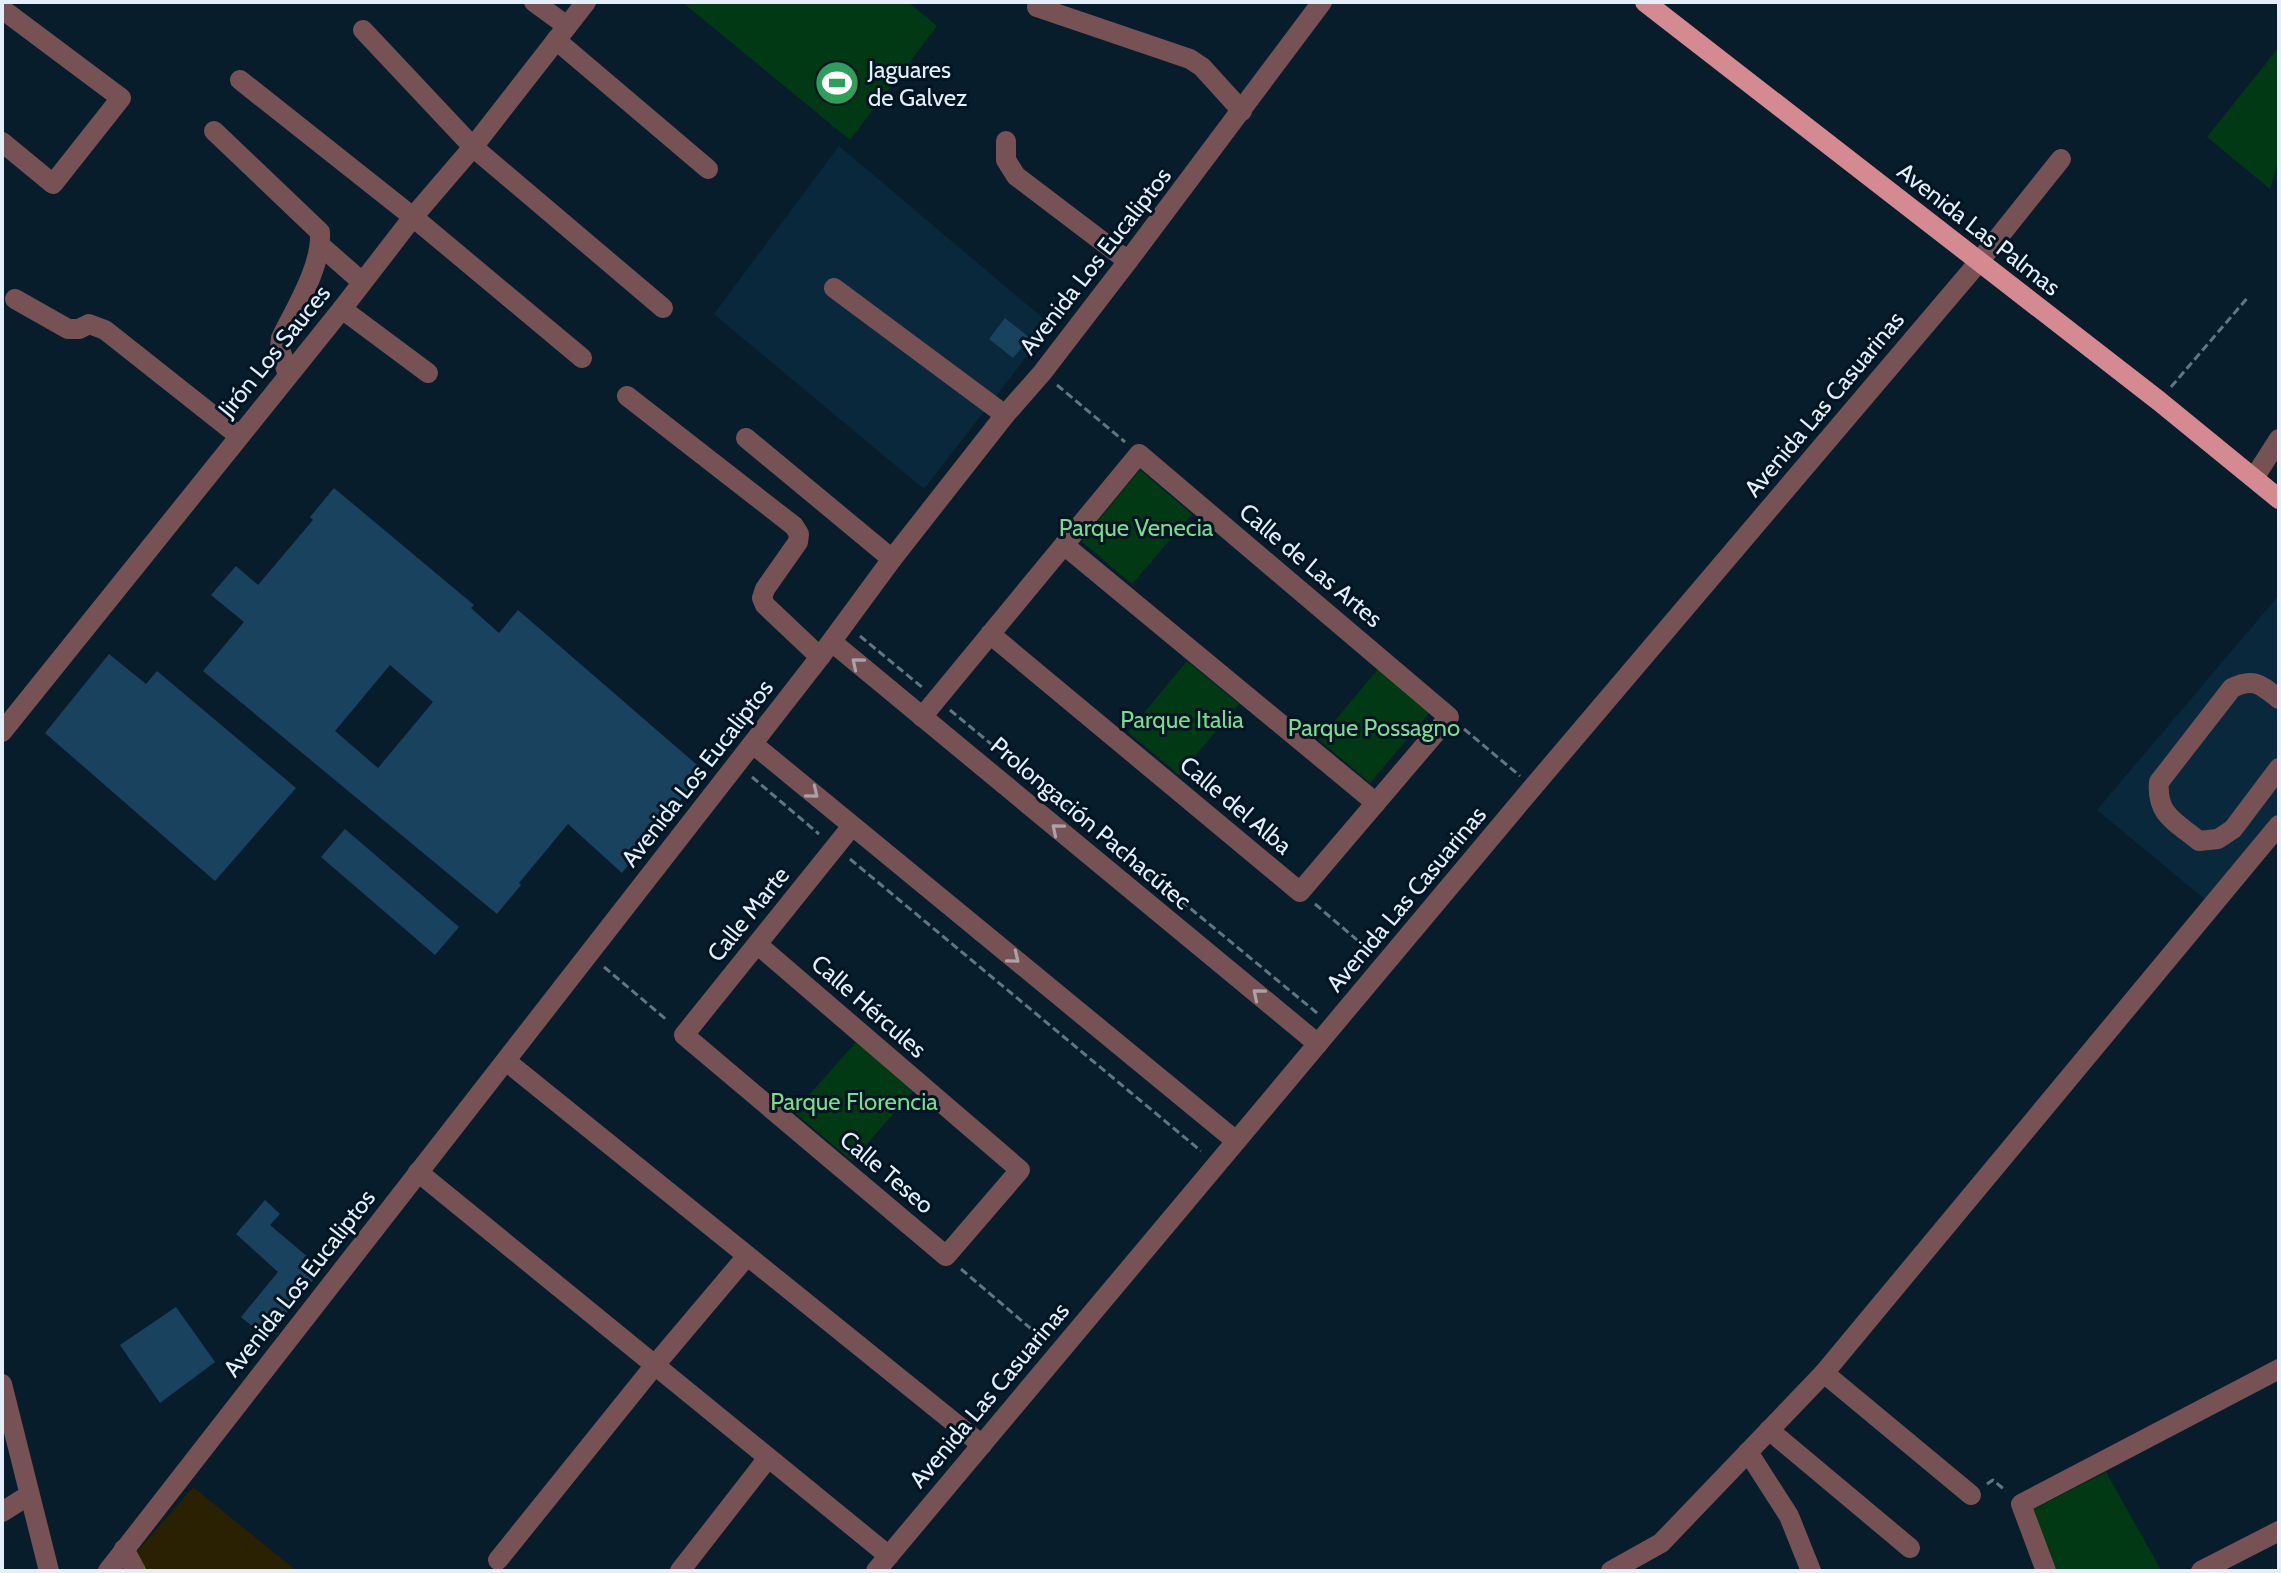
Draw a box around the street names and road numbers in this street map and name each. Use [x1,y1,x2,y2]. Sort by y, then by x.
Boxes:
street label: Avenida Las Palmas [1892,156,2066,302]
street label: Avenida Los Eucaliptos [1013,161,1177,360]
street label: Jirón Los Sauces [211,279,336,424]
street label: Avenida Las Casuarinas [1738,305,1910,503]
street label: Calle de Las Artes [1234,497,1388,633]
street label: Avenida Los Eucaliptos [615,673,779,872]
street label: Prolongación Pachacútec [985,731,1197,915]
street label: Calle del Alba [1174,750,1298,860]
street label: Avenida Las Casuarinas [1320,800,1492,998]
street label: Calle Marte [701,861,795,967]
street label: Calle Hércules [806,948,932,1064]
street label: Calle Teseo [834,1124,940,1220]
street label: Avenida Los Eucaliptos [217,1183,381,1382]
street label: Avenida Las Casuarinas [903,1296,1075,1494]

